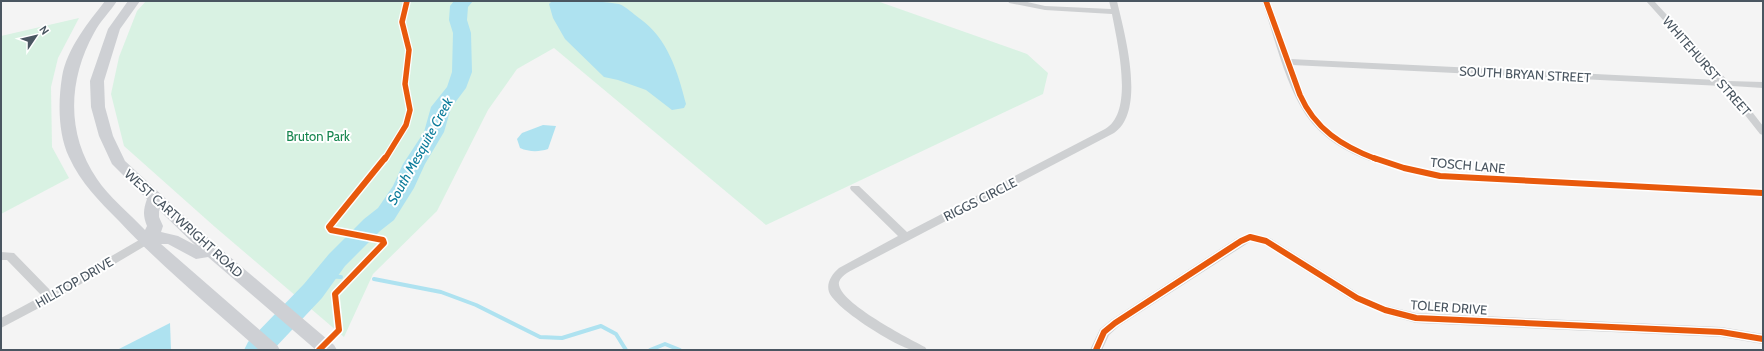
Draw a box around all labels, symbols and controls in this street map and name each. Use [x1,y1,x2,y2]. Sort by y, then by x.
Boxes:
street label: WHITEHURST STREET [1659,13,1755,119]
north arrow [16,16,56,56]
text: N [36,23,52,37]
street label: SOUTH BRYAN STREET [1459,63,1591,85]
water label: South Mesquite Creek [383,93,457,208]
park label: Bruton Park [286,128,350,144]
street label: TOSCH LANE [1430,154,1506,176]
street label: WEST CARTWRIGHT ROAD [121,166,247,280]
street label: RIGGS CIRCLE [941,174,1019,224]
street label: HILLTOP DRIVE [32,253,116,311]
street label: TOLER DRIVE [1410,296,1488,318]

